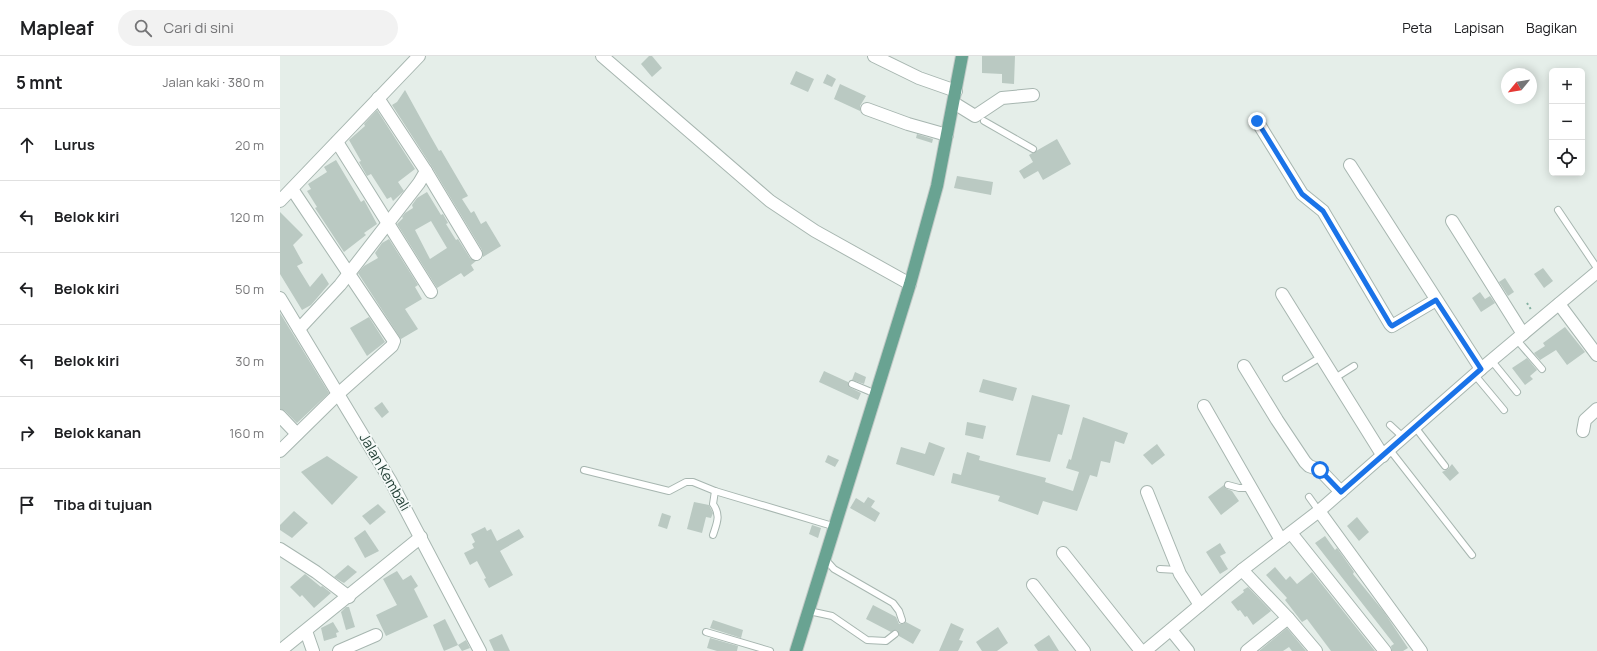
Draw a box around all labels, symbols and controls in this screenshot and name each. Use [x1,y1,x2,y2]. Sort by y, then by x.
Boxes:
search box [118,10,398,46]
text: Mapleaf [20,15,94,41]
icon: search [132,17,154,39]
text: Cari di sini [164,17,234,38]
text: Peta [1402,18,1432,37]
text: Lapisan [1454,18,1504,37]
text: Bagikan [1526,18,1577,37]
north arrow [1501,68,1537,104]
map controls [1549,68,1585,176]
button: + [1549,68,1585,104]
text: 5 mnt [16,71,63,94]
text: Jalan kaki · 380 m [163,73,264,91]
button: − [1549,104,1585,140]
route end [1248,112,1266,130]
icon: ahead [16,134,38,156]
text: Lurus [54,134,95,155]
text: 20 m [235,136,264,154]
button: locate [1549,140,1585,176]
icon: left [16,206,38,228]
text: Belok kiri [54,206,120,227]
text: 120 m [230,208,264,226]
icon: left [16,278,38,300]
text: Belok kiri [54,278,120,299]
text: 50 m [235,280,264,298]
icon: left [16,350,38,372]
text: Belok kiri [54,350,120,371]
text: 30 m [235,352,264,370]
icon: right [16,422,38,444]
text: Belok kanan [54,422,141,443]
text: 160 m [229,424,264,442]
street label: Jalan Kembali [356,429,415,514]
route start [1311,461,1329,479]
icon: arrive [16,494,38,516]
text: Tiba di tujuan [54,494,152,515]

